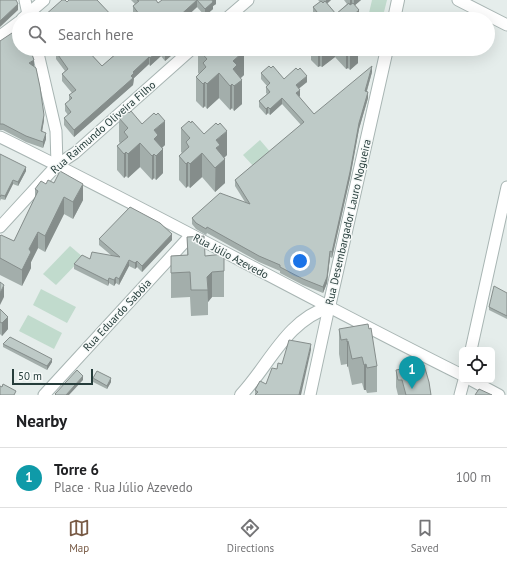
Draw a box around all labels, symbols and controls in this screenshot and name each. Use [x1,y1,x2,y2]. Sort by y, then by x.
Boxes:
search box [12,12,495,56]
icon: search [26,23,48,45]
text: Search here [58,25,134,44]
street label: Rua Raimundo Oliveira Filho [48,78,158,176]
street label: Rua Desembargador Lauro Nogueira [322,138,374,306]
street label: Rua Júlio Azevedo [191,230,271,282]
your location [290,251,310,271]
street label: Rua Eduardo Sabóia [80,276,154,354]
map controls [459,347,495,383]
button: locate [459,347,495,383]
pin: 1 [399,356,425,389]
scale bar [12,367,93,386]
text: 50 m [18,369,42,383]
text: Nearby [16,410,67,432]
text: Torre 6 [54,460,99,479]
text: 1 [25,469,33,486]
text: 100 m [456,469,491,486]
text: Place · Rua Júlio Azevedo [54,479,193,496]
tab: Map [68,517,90,555]
tab: Directions [227,517,274,555]
tab: Saved [411,517,439,555]

